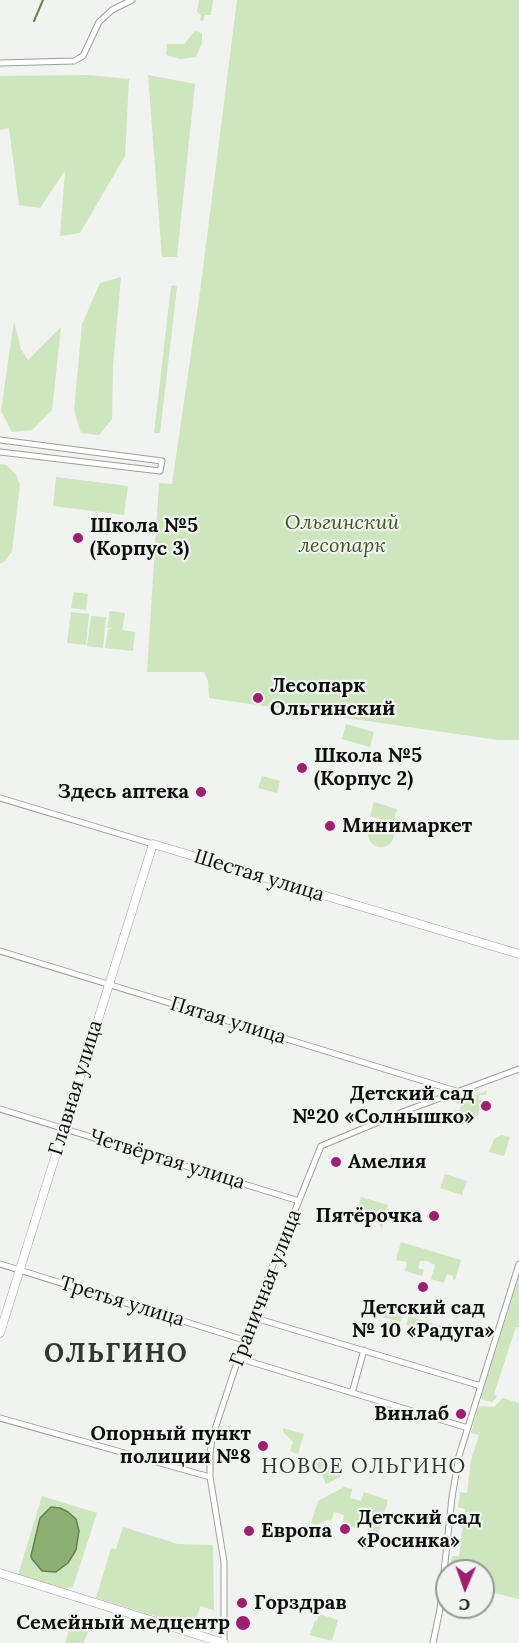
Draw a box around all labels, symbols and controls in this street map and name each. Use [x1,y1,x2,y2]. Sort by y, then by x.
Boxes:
park label: Ольгинский лесопарк [285,511,399,558]
place label: Школа №5 (Корпус 3) [90,514,198,561]
marker: Школа №5 (Корпус 3) [71,531,85,545]
place label: Лесопарк Ольгинский [270,674,395,721]
marker: Лесопарк Ольгинский [251,691,265,705]
place label: Школа №5 (Корпус 2) [314,744,422,791]
marker: Школа №5 (Корпус 2) [295,761,309,775]
place label: Здесь аптека [58,780,189,804]
marker: Здесь аптека [194,785,208,799]
place label: Минимаркет [342,814,472,838]
marker: Минимаркет [323,819,337,833]
street label: Шестая улица [191,845,327,907]
street label: Пятая улица [167,992,289,1050]
street label: Главная улица [44,1018,108,1158]
place label: Детский сад №20 «Солнышко» [292,1082,474,1129]
marker: Детский сад №20 «Солнышко» [479,1099,493,1113]
street label: Четвёртая улица [86,1125,248,1195]
place label: Амелия [348,1150,427,1174]
marker: Амелия [329,1155,343,1169]
place label: Пятёрочка [316,1204,422,1228]
street label: Граничная улица [225,1206,307,1370]
marker: Пятёрочка [427,1209,441,1223]
street label: Третья улица [57,1272,187,1332]
marker: Детский сад № 10 «Радуга» [416,1280,430,1294]
place label: Детский сад № 10 «Радуга» [352,1296,494,1343]
district label: ОЛЬГИНО [44,1339,188,1371]
place label: Винлаб [374,1402,449,1426]
marker: Винлаб [454,1407,468,1421]
place label: Опорный пункт полиции №8 [90,1422,251,1469]
marker: Опорный пункт полиции №8 [256,1439,270,1453]
district label: НОВОЕ ОЛЬГИНО [261,1454,467,1480]
place label: Детский сад «Росинка» [357,1506,481,1553]
place label: Европа [261,1519,332,1543]
marker: Детский сад «Росинка» [338,1522,352,1536]
marker: Европа [242,1524,256,1538]
north arrow [435,1559,495,1619]
place label: Горздрав [254,1591,347,1615]
text: С [459,1595,470,1615]
marker: Горздрав [235,1596,249,1610]
place label: Семейный медцентр [16,1611,230,1635]
marker: Семейный медцентр [234,1614,252,1632]

